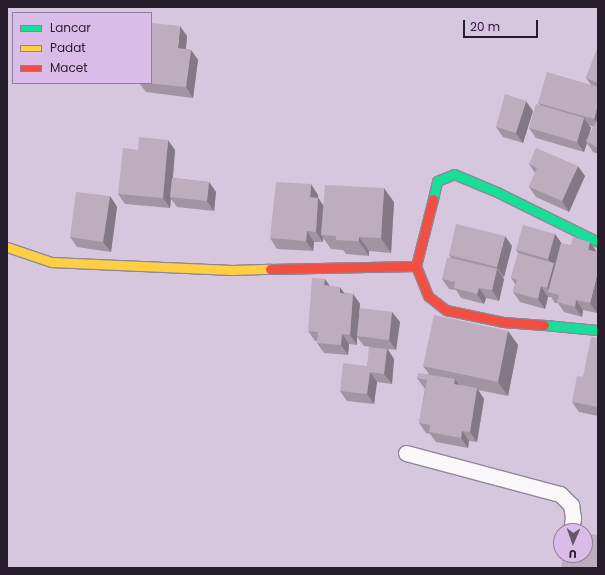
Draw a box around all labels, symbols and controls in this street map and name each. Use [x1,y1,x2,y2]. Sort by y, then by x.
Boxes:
legend [12,12,152,84]
scale bar [465,12,540,38]
text: 20 m [470,18,500,35]
text: Lancar [50,19,91,36]
text: Padat [50,39,86,56]
text: Macet [50,59,88,76]
north arrow [553,523,593,563]
text: U [568,546,577,562]

